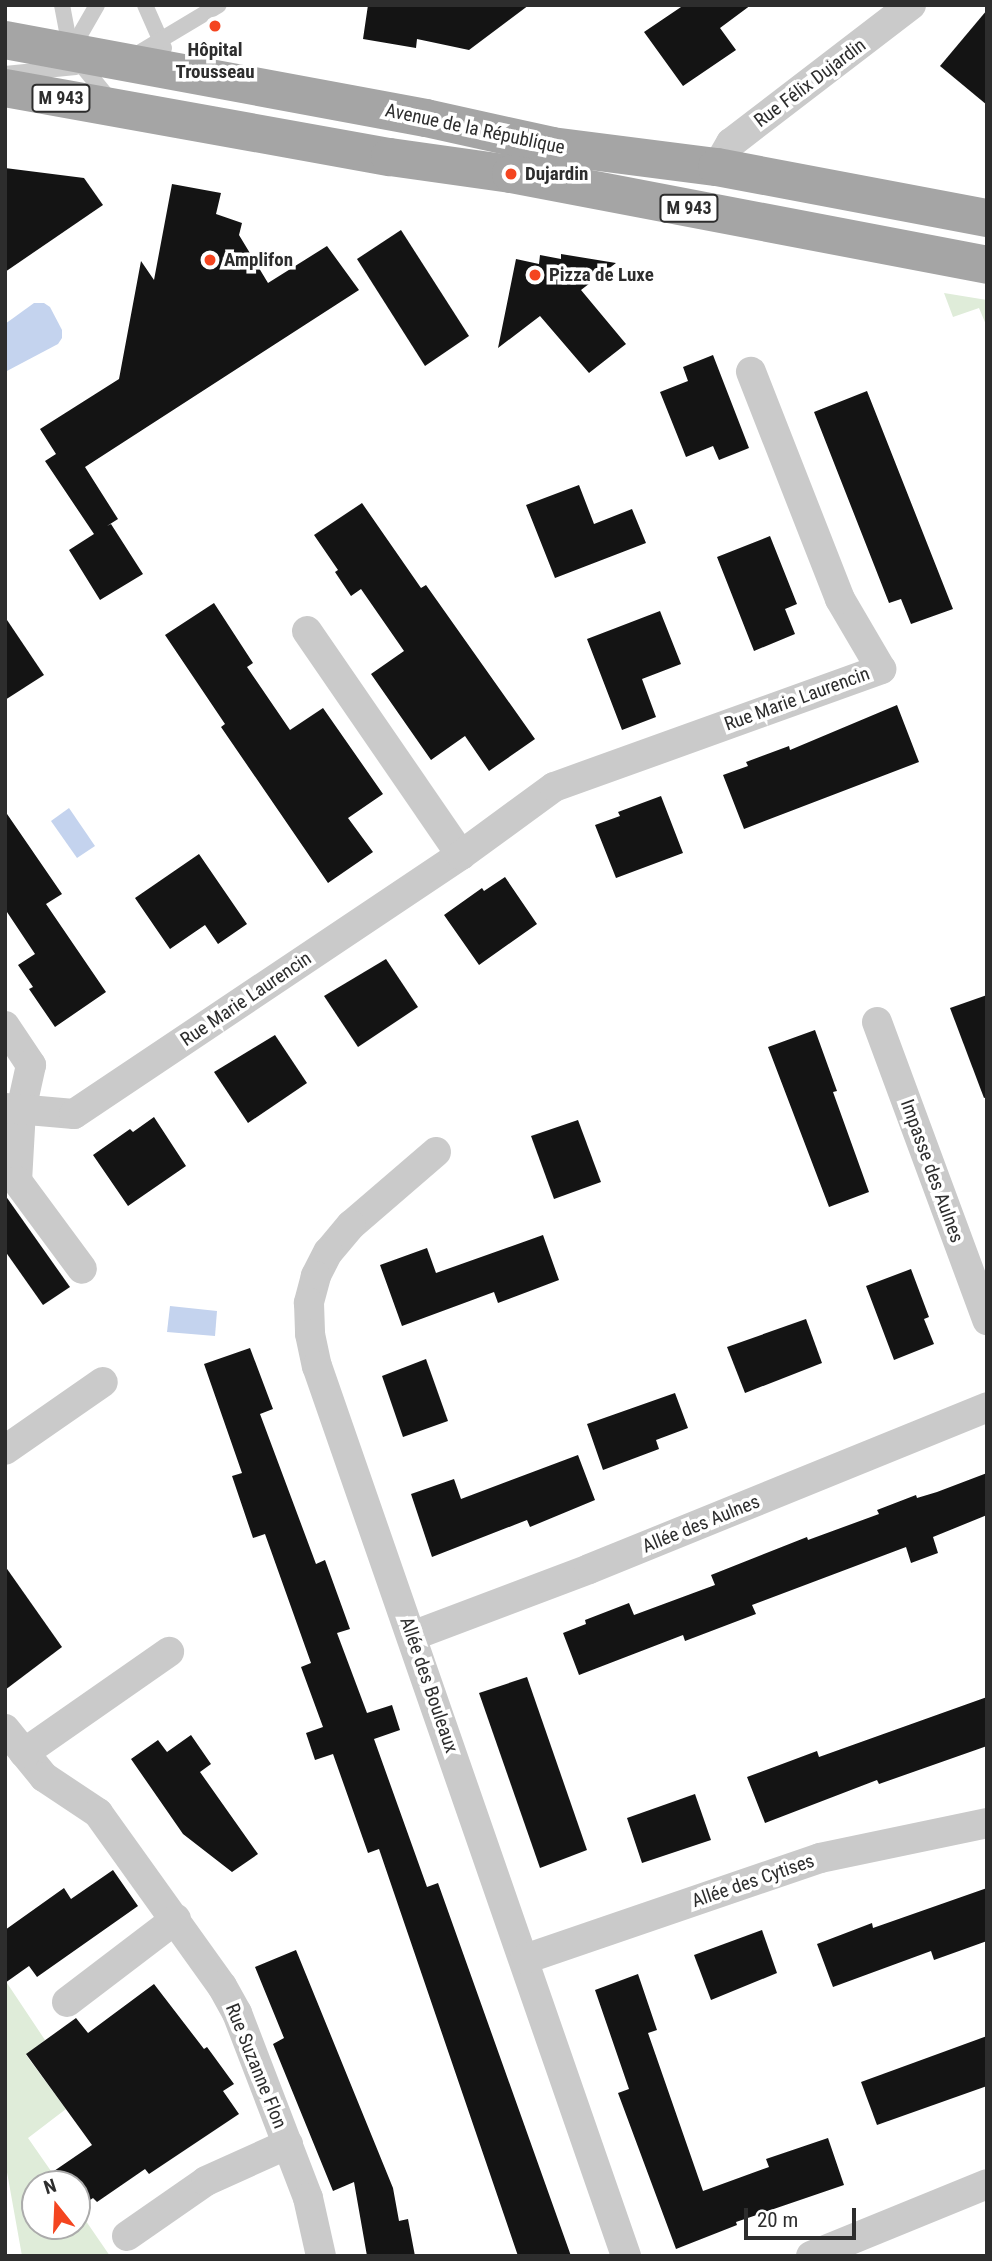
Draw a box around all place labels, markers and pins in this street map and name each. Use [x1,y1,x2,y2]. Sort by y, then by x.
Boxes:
marker: Hôpital Trousseau [205,16,225,36]
place label: Hôpital Trousseau [175,39,255,83]
place label: Dujardin [525,163,588,185]
marker: Dujardin [503,166,519,182]
place label: Amplifon [224,249,293,271]
marker: Amplifon [202,252,218,268]
place label: Pizza de Luxe [549,264,654,286]
marker: Pizza de Luxe [527,267,543,283]

